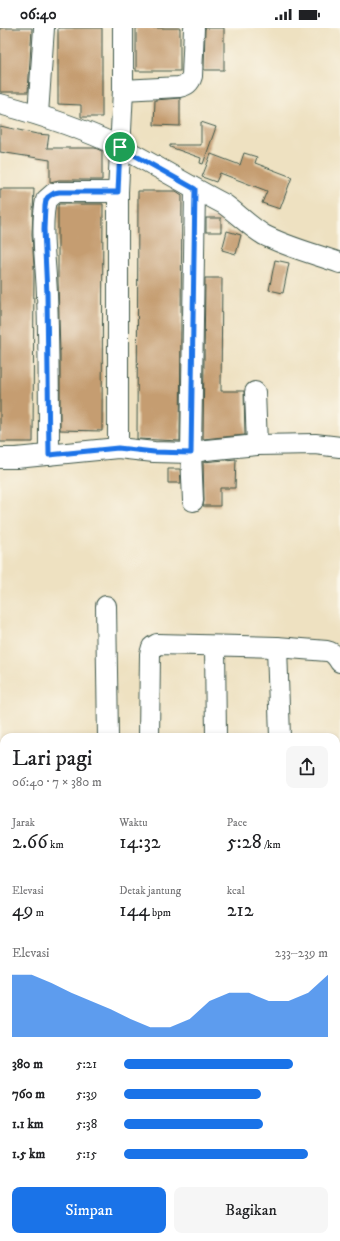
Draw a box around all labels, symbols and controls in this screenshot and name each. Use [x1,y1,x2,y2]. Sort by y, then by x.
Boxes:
text: 06:40 [20,5,57,24]
pin [103,130,137,164]
icon: arrive [109,136,131,158]
text: Lari pagi [12,745,93,772]
button: share [286,746,328,788]
text: 06:40 · 7 × 380 m [12,774,102,790]
text: Jarak [12,816,35,830]
text: Waktu [119,816,148,830]
text: Pace [227,816,247,830]
text: 2.66 [12,830,48,855]
text: 14:32 [119,830,161,855]
text: 5:28 [227,830,262,855]
text: km [48,838,64,852]
text: /km [262,838,281,852]
text: Elevasi [12,884,44,898]
text: Detak jantung [119,884,181,898]
text: kcal [227,884,245,898]
text: 49 [12,898,34,923]
text: 144 [119,898,150,923]
text: 212 [227,898,254,923]
text: m [34,906,44,920]
text: bpm [150,906,171,920]
text: Elevasi [12,945,49,961]
text: 233–239 m [275,945,328,961]
text: 380 m [12,1056,43,1072]
text: 5:21 [76,1056,97,1072]
text: 760 m [12,1086,45,1102]
text: 5:39 [76,1086,97,1102]
text: 1.1 km [12,1116,44,1132]
text: 5:38 [76,1116,97,1132]
text: 1.5 km [12,1146,45,1162]
text: 5:15 [76,1146,97,1162]
button: Simpan [12,1187,166,1233]
button: Bagikan [174,1187,328,1233]

